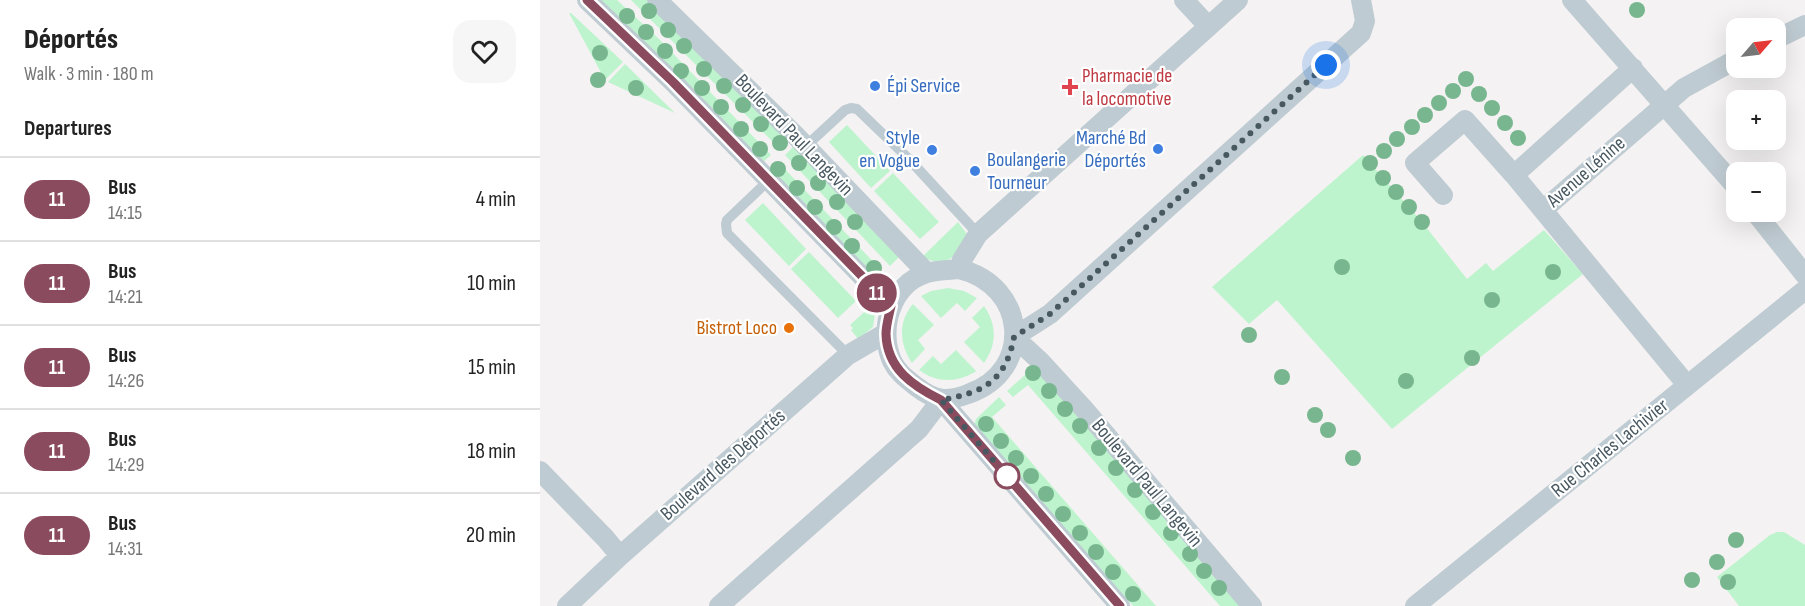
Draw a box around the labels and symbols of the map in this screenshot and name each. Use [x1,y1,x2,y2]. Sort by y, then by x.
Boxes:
north arrow [1726,18,1786,78]
your location [1311,50,1341,80]
place label: Pharmacie de la locomotive [1082,64,1172,111]
street label: Boulevard Paul Langevin [730,69,858,201]
place label: Épi Service [887,74,960,98]
marker: Épi Service [868,79,882,93]
marker: Pharmacie de la locomotive [1063,80,1077,94]
place label: Style en Vogue [859,126,920,173]
place label: Marché Bd Déportés [1076,126,1146,173]
street label: Avenue Lénine [1541,131,1630,213]
marker: Marché Bd Déportés [1151,142,1165,156]
marker: Style en Vogue [925,143,939,157]
place label: Boulangerie Tourneur [987,148,1066,195]
marker: Boulangerie Tourneur [968,164,982,178]
line badge: 11 [850,274,904,312]
place label: Bistrot Loco [696,316,777,340]
marker: Bistrot Loco [782,321,796,335]
street label: Rue Charles Lachivier [1547,393,1673,502]
street label: Boulevard des Déportés [656,404,790,526]
street label: Boulevard Paul Langevin [1086,414,1208,552]
unlabelled marker [994,463,1020,489]

